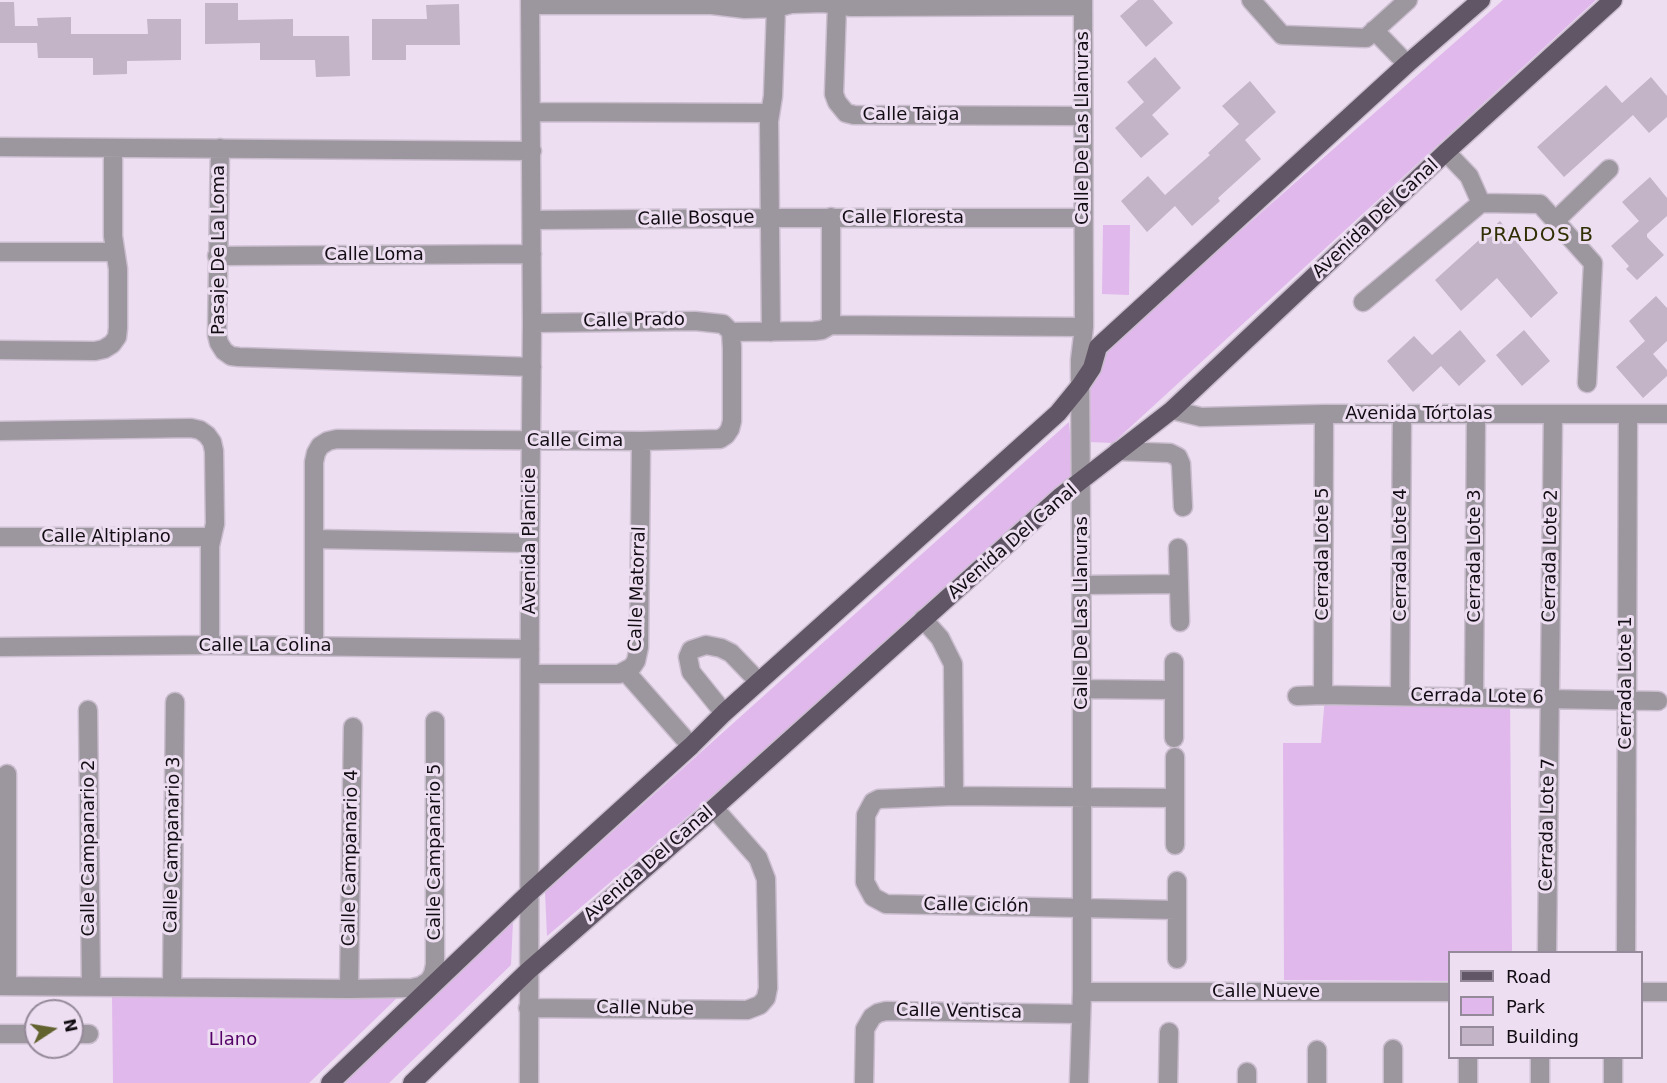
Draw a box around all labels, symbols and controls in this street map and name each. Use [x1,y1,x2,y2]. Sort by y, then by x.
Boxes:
street label: Calle De Las Llanuras [1072,31,1094,225]
street label: Calle Taiga [863,104,959,126]
street label: Avenida Del Canal [1309,155,1443,283]
street label: Pasaje De La Loma [208,165,230,335]
street label: Calle Bosque [637,207,755,231]
street label: Calle Floresta [842,207,964,229]
district label: PRADOS B [1480,224,1594,248]
street label: Calle Loma [324,244,424,266]
street label: Calle Prado [583,309,685,333]
street label: Avenida Tórtolas [1345,403,1493,425]
street label: Calle Cima [527,430,623,452]
street label: Avenida Planicie [519,468,541,614]
street label: Avenida Del Canal [944,480,1082,604]
street label: Cerrada Lote 5 [1312,487,1334,621]
street label: Cerrada Lote 4 [1390,488,1412,622]
street label: Cerrada Lote 3 [1464,489,1486,623]
street label: Cerrada Lote 2 [1539,489,1563,623]
street label: Calle De Las Llanuras [1071,516,1093,710]
street label: Calle Altiplano [41,526,171,548]
street label: Calle Matorral [625,526,651,652]
street label: Cerrada Lote 1 [1615,616,1637,750]
street label: Calle La Colina [198,635,332,657]
street label: Cerrada Lote 6 [1410,685,1544,709]
street label: Calle Campanario 3 [161,756,185,934]
street label: Cerrada Lote 7 [1536,758,1560,892]
street label: Calle Campanario 2 [78,759,100,937]
street label: Calle Campanario 5 [424,763,446,941]
street label: Calle Campanario 4 [339,769,363,947]
street label: Avenida Del Canal [580,802,718,926]
street label: Calle Ciclón [923,894,1029,918]
legend [1448,951,1643,1059]
text: Road [1506,966,1551,987]
street label: Calle Nueve [1212,981,1320,1003]
text: Park [1506,996,1545,1017]
street label: Calle Nube [596,997,694,1021]
north arrow [24,999,84,1059]
street label: Calle Ventisca [896,1000,1022,1024]
text: N [59,1017,81,1034]
text: Building [1506,1026,1579,1047]
park label: Llano [209,1029,257,1051]

